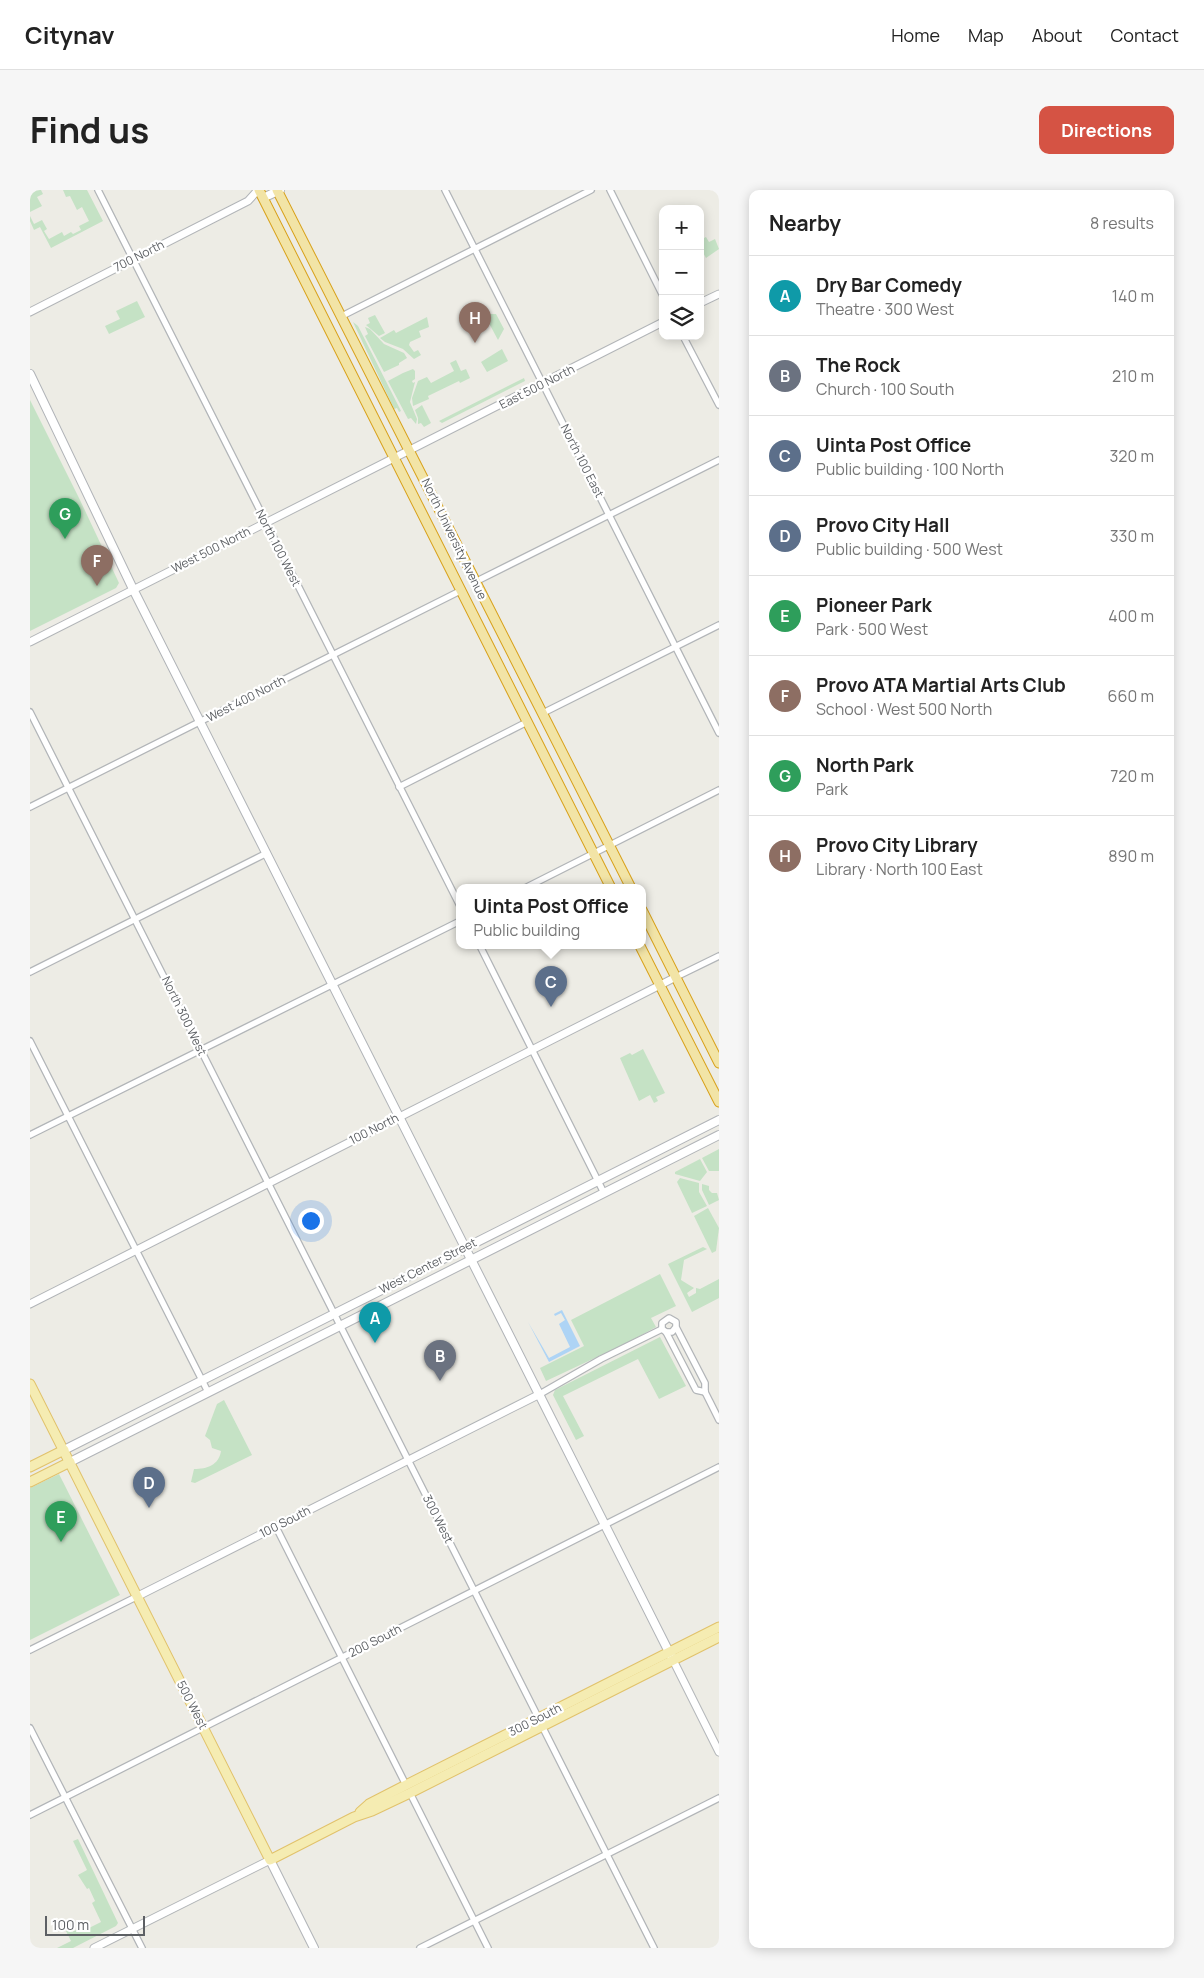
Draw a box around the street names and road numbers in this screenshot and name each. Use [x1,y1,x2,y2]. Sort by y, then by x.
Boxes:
street label: 700 North [111,236,167,276]
street label: East 500 North [496,360,577,413]
street label: North 100 East [557,421,608,501]
street label: North University Avenue [418,475,491,602]
street label: North 100 West [252,506,305,589]
street label: West 500 North [168,522,253,577]
street label: West 400 North [203,671,288,726]
street label: North 300 West [158,973,211,1058]
street label: 100 North [346,1109,401,1148]
street label: West Center Street [376,1234,480,1297]
street label: 300 West [419,1492,458,1546]
street label: 100 South [256,1501,313,1542]
street label: 200 South [345,1620,404,1661]
street label: 500 West [173,1677,212,1732]
street label: 300 South [505,1699,564,1740]

